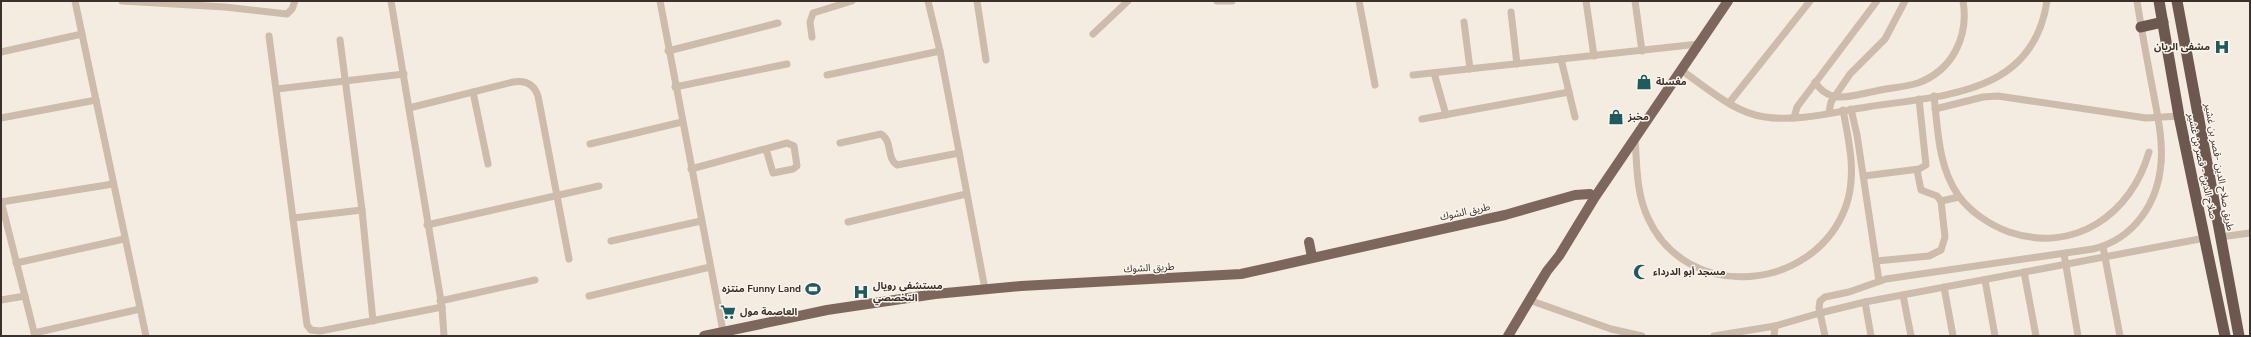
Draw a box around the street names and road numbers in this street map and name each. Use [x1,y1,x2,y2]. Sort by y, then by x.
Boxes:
street label: طريق صلاح الدين -قصر بن غشير [2201,101,2237,232]
street label: صلاح الدين - قصر بن غشير [2184,111,2220,220]
street label: طريق الشوك [1439,200,1492,224]
street label: طريق الشوك [1123,260,1175,276]

